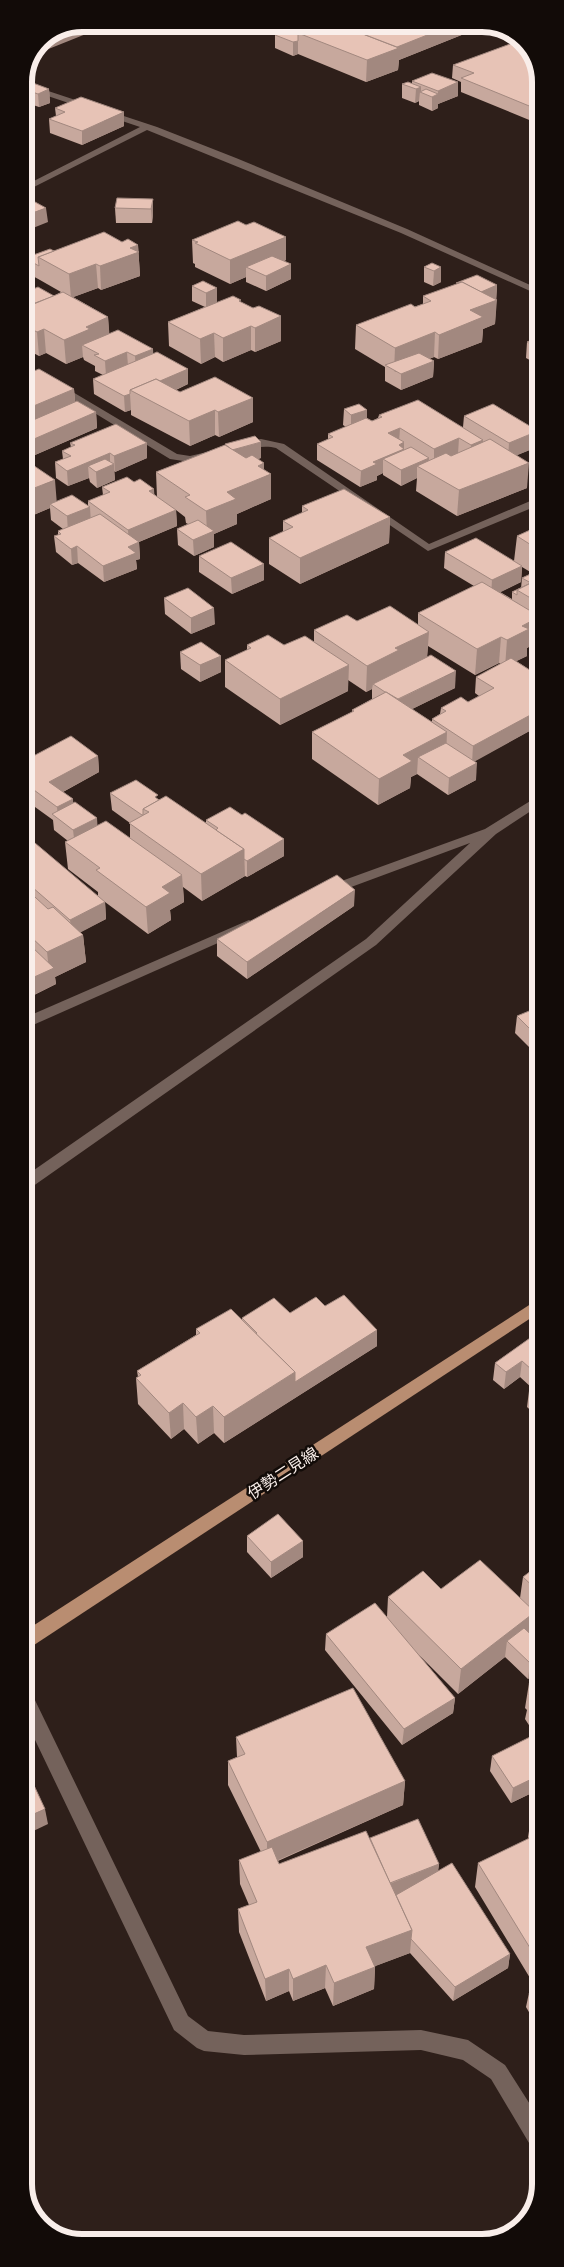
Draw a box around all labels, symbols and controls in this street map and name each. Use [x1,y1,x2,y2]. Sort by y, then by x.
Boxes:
street label: 伊勢二見線 [242,1440,322,1504]

